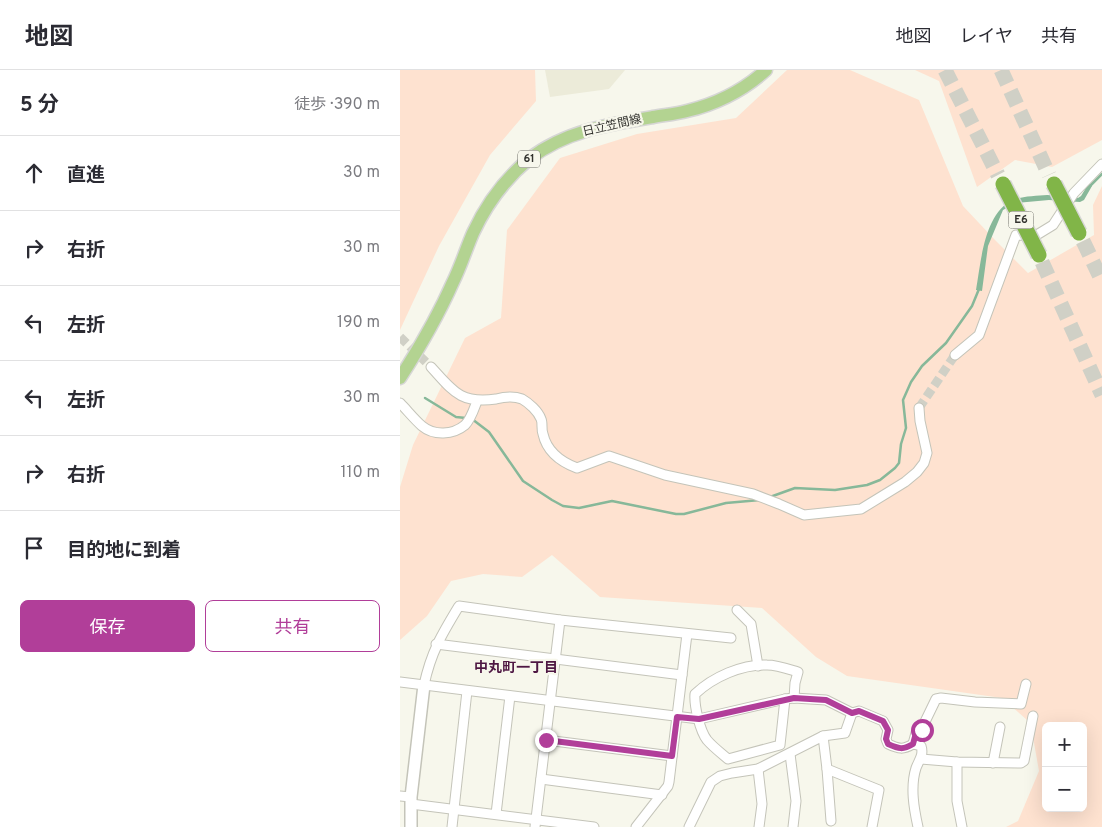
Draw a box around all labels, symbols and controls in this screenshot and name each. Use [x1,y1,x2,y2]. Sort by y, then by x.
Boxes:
text: 地図 [25,23,73,53]
text: 地図 [896,26,932,49]
text: レイヤ [960,26,1013,49]
text: 共有 [1041,26,1077,49]
text: 5 分 [20,92,59,119]
text: 徒歩 · 390 m [294,95,380,115]
street label: 日立笠間線 [581,111,643,141]
road number: 61 [518,150,540,168]
icon: ahead [20,159,48,187]
text: 30 m [343,163,380,183]
text: 直進 [67,164,105,188]
road number: E6 [1008,212,1034,228]
icon: right [20,234,48,262]
text: 30 m [343,238,380,258]
text: 右折 [67,239,105,263]
icon: left [20,309,48,337]
text: 190 m [337,313,380,333]
text: 左折 [67,314,105,338]
icon: left [20,384,48,412]
text: 30 m [343,388,380,408]
text: 左折 [67,389,105,413]
icon: right [20,459,48,487]
text: 110 m [340,463,380,483]
text: 右折 [67,464,105,488]
icon: arrive [20,534,48,562]
text: 目的地に到着 [67,539,181,563]
button: 保存 [20,600,195,652]
button: 共有 [205,600,380,652]
district label: 中丸町一丁目 [474,660,558,677]
route start [911,719,934,742]
map controls [1042,722,1087,812]
button: + [1042,722,1087,767]
route end [535,729,558,752]
button: − [1042,767,1087,812]

